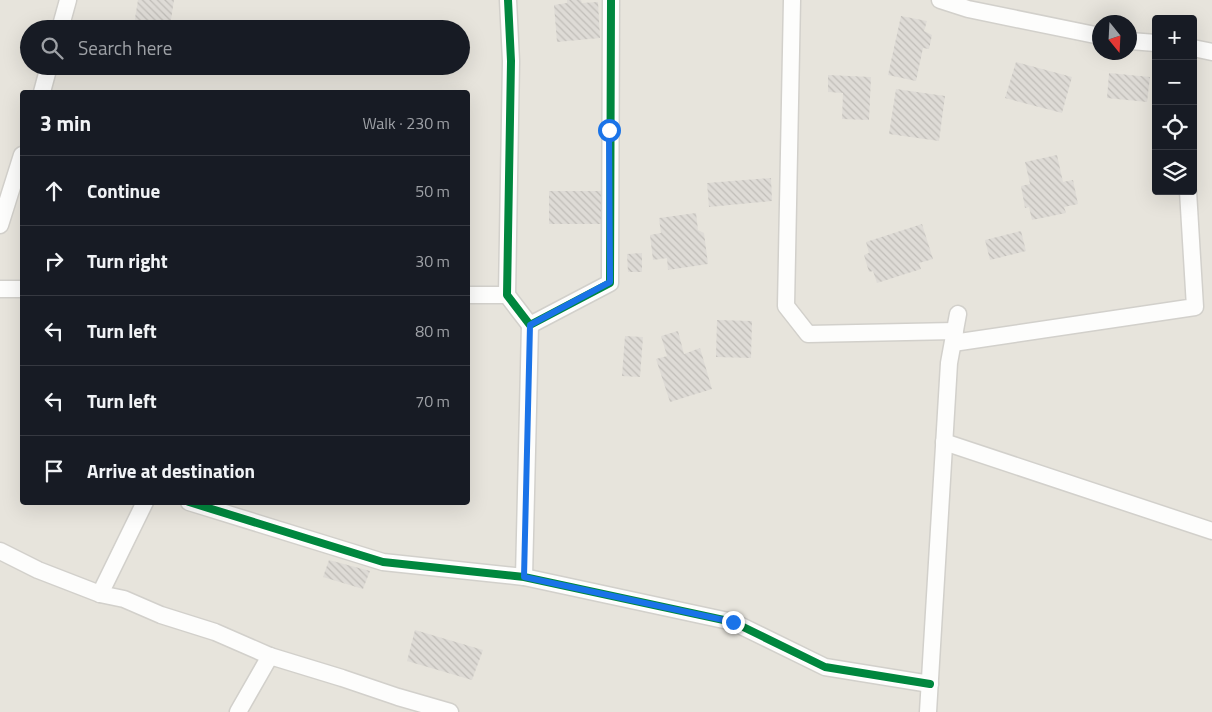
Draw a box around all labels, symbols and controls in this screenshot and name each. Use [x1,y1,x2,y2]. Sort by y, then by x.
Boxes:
north arrow [1092,15,1137,60]
map controls [1152,15,1197,195]
button: + [1152,15,1197,60]
search box [20,20,470,75]
text: Search here [78,33,172,62]
icon: search [38,34,66,62]
button: − [1152,60,1197,105]
button: locate [1152,105,1197,150]
text: 3 min [40,107,91,139]
text: Walk · 230 m [362,111,450,135]
route start [598,119,621,142]
button: layers [1152,150,1197,195]
text: Continue [87,176,160,205]
icon: ahead [40,177,68,205]
text: 50 m [415,179,450,203]
text: Turn right [87,246,168,275]
icon: right [40,247,68,275]
text: 30 m [415,249,450,273]
text: Turn left [87,316,157,345]
icon: left [40,317,68,345]
text: 80 m [415,319,450,343]
text: Turn left [87,386,157,415]
icon: left [40,387,68,415]
text: 70 m [415,389,450,413]
text: Arrive at destination [87,456,255,485]
icon: arrive [40,457,68,485]
route end [722,611,745,634]

